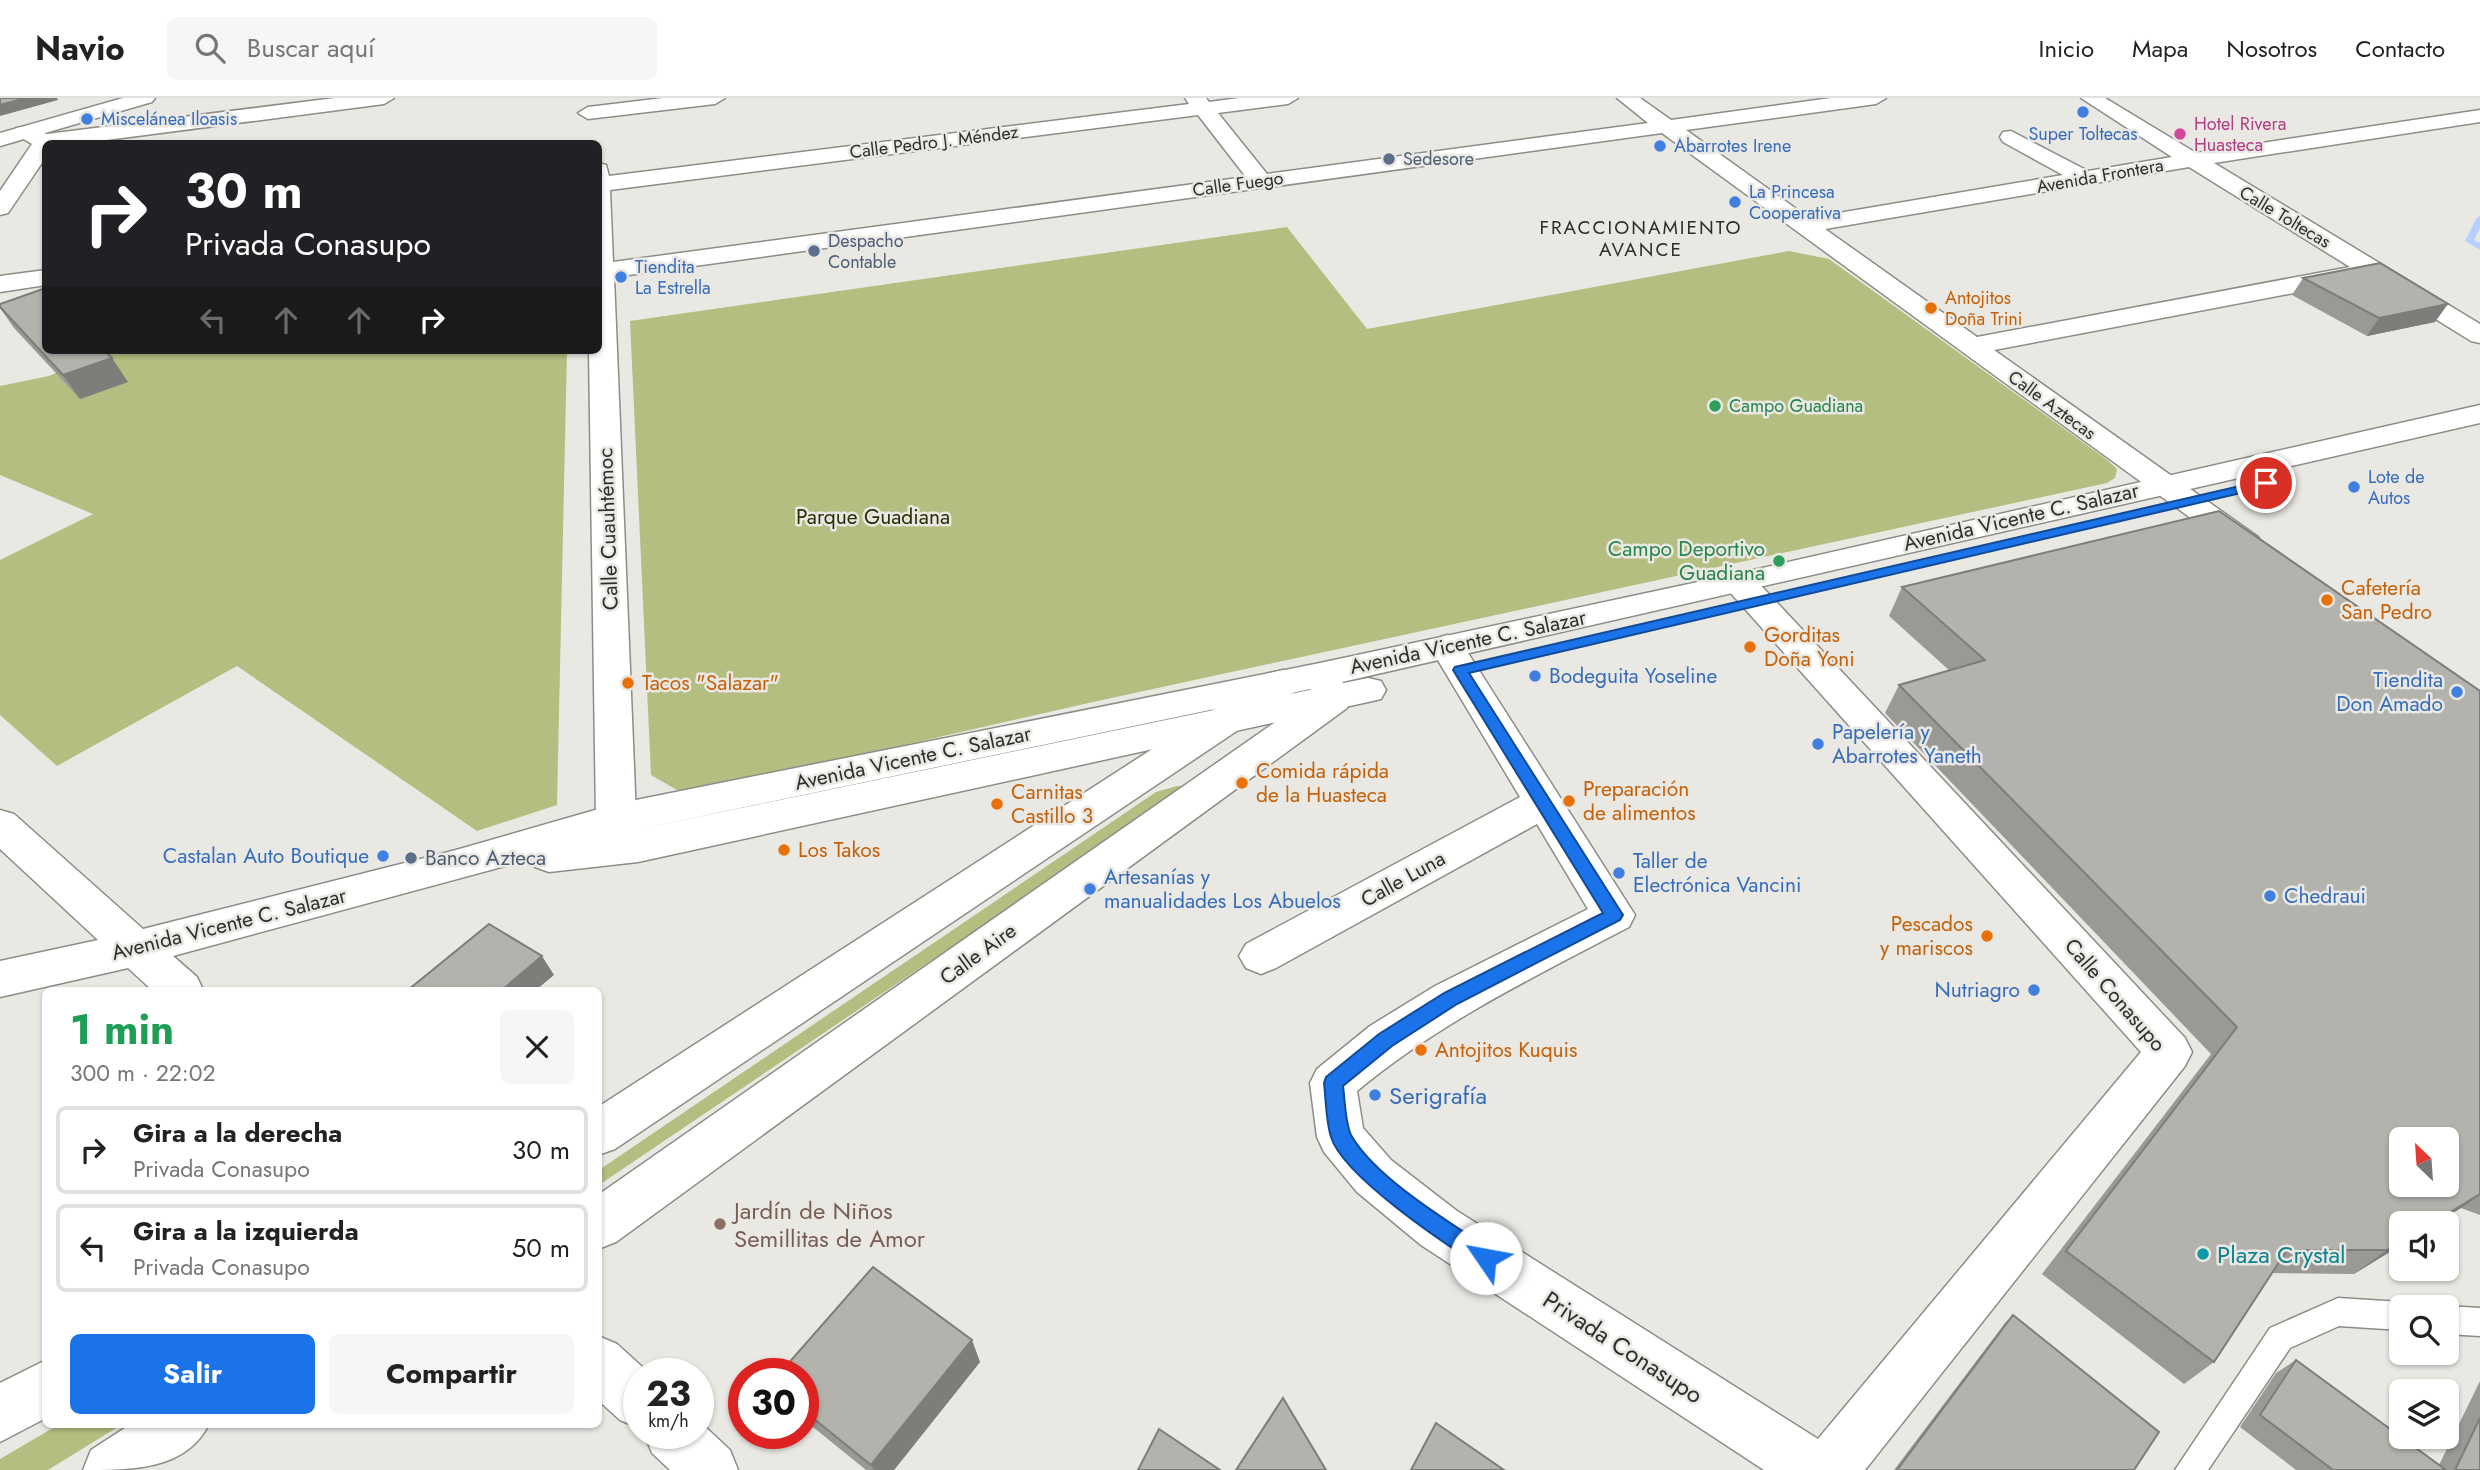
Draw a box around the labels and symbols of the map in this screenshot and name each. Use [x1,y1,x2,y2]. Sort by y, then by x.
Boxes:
marker: Super Toltecas [2075,104,2091,120]
place label: Miscelánea Iloasis [101,106,237,132]
marker: Miscelánea Iloasis [79,111,95,127]
place label: Hotel Rivera Huasteca [2194,111,2286,158]
street label: Calle Pedro J. Méndez [848,119,1021,165]
place label: Super Toltecas [2028,121,2138,147]
marker: Hotel Rivera Huasteca [2172,126,2188,142]
place label: Abarrotes Irene [1674,133,1791,159]
marker: Abarrotes Irene [1652,138,1668,154]
place label: Sedesore [1403,146,1474,172]
marker: Sedesore [1381,151,1397,167]
street label: Avenida Frontera [2034,152,2166,200]
street label: Calle Fuego [1191,165,1285,203]
place label: La Princesa Cooperativa [1749,179,1841,226]
street label: Calle Toltecas [2234,179,2336,255]
marker: La Princesa Cooperativa [1727,194,1743,210]
district label: FRACCIONAMIENTO AVANCE [1539,214,1743,263]
place label: Despacho Contable [828,228,904,275]
marker: Despacho Contable [806,243,822,259]
place label: Tiendita La Estrella [635,254,711,301]
marker: Tiendita La Estrella [613,269,629,285]
place label: Antojitos Doña Trini [1945,285,2023,332]
marker: Antojitos Doña Trini [1923,300,1939,316]
street label: Calle Aztecas [2003,364,2101,446]
place label: Campo Guadiana [1729,393,1863,419]
marker: Campo Guadiana [1707,398,1723,414]
street label: Calle Cuauhtémoc [590,447,626,611]
pin [2236,453,2296,513]
place label: Lote de Autos [2368,464,2424,511]
street label: Avenida Vicente C. Salazar [1900,475,2143,559]
marker: Lote de Autos [2346,479,2362,495]
park label: Parque Guadiana [796,502,950,532]
place label: Campo Deportivo Guadiana [1608,534,1765,588]
marker: Campo Deportivo Guadiana [1771,553,1787,569]
place label: Cafetería San Pedro [2341,573,2432,627]
marker: Cafetería San Pedro [2319,592,2335,608]
street label: Avenida Vicente C. Salazar [1347,602,1590,682]
place label: Gorditas Doña Yoni [1764,620,1855,674]
marker: Gorditas Doña Yoni [1742,639,1758,655]
place label: Bodeguita Yoseline [1549,661,1718,691]
place label: Tiendita Don Amado [2336,665,2443,719]
place label: Tacos "Salazar" [642,668,779,698]
marker: Bodeguita Yoseline [1527,668,1543,684]
marker: Tacos "Salazar" [620,675,636,691]
marker: Tiendita Don Amado [2449,684,2465,700]
place label: Papelería y Abarrotes Yaneth [1832,717,1982,771]
street label: Avenida Vicente C. Salazar [792,718,1035,798]
marker: Papelería y Abarrotes Yaneth [1810,736,1826,752]
place label: Comida rápida de la Huasteca [1256,756,1389,810]
place label: Preparación de alimentos [1583,774,1696,828]
marker: Comida rápida de la Huasteca [1234,775,1250,791]
place label: Carnitas Castillo 3 [1011,777,1093,831]
marker: Preparación de alimentos [1561,793,1577,809]
marker: Carnitas Castillo 3 [989,796,1005,812]
place label: Los Takos [798,835,880,865]
place label: Castalan Auto Boutique [163,841,369,871]
marker: Los Takos [776,842,792,858]
place label: Banco Azteca [425,843,546,873]
street label: Calle Luna [1355,843,1451,915]
place label: Taller de Electrónica Vancini [1633,846,1801,900]
marker: Castalan Auto Boutique [375,848,391,864]
marker: Banco Azteca [403,850,419,866]
place label: Artesanías y manualidades Los Abuelos [1104,862,1341,916]
marker: Taller de Electrónica Vancini [1611,865,1627,881]
street label: Avenida Vicente C. Salazar [108,880,350,968]
marker: Artesanías y manualidades Los Abuelos [1082,881,1098,897]
place label: Chedraui [2284,881,2366,911]
marker: Chedraui [2262,888,2278,904]
place label: Pescados y mariscos [1880,909,1973,963]
street label: Calle Aire [933,916,1023,992]
marker: Pescados y mariscos [1979,928,1995,944]
street label: Calle Conasupo [2057,932,2173,1058]
place label: Nutriagro [1935,975,2020,1005]
marker: Nutriagro [2026,982,2042,998]
place label: Antojitos Kuquis [1435,1035,1578,1065]
marker: Antojitos Kuquis [1413,1042,1429,1058]
place label: Serigrafía [1389,1078,1487,1113]
marker: Serigrafía [1367,1087,1383,1103]
north arrow [2389,1127,2459,1197]
place label: Jardín de Niños Semillitas de Amor [731,1193,926,1256]
marker: Jardín de Niños Semillitas de Amor [712,1216,728,1232]
position arrow [1449,1221,1523,1295]
place label: Plaza Crystal [2217,1237,2345,1272]
marker: Plaza Crystal [2195,1246,2211,1262]
street label: Privada Conasupo [1536,1282,1710,1412]
speed limit sign: 30 [728,1358,819,1449]

